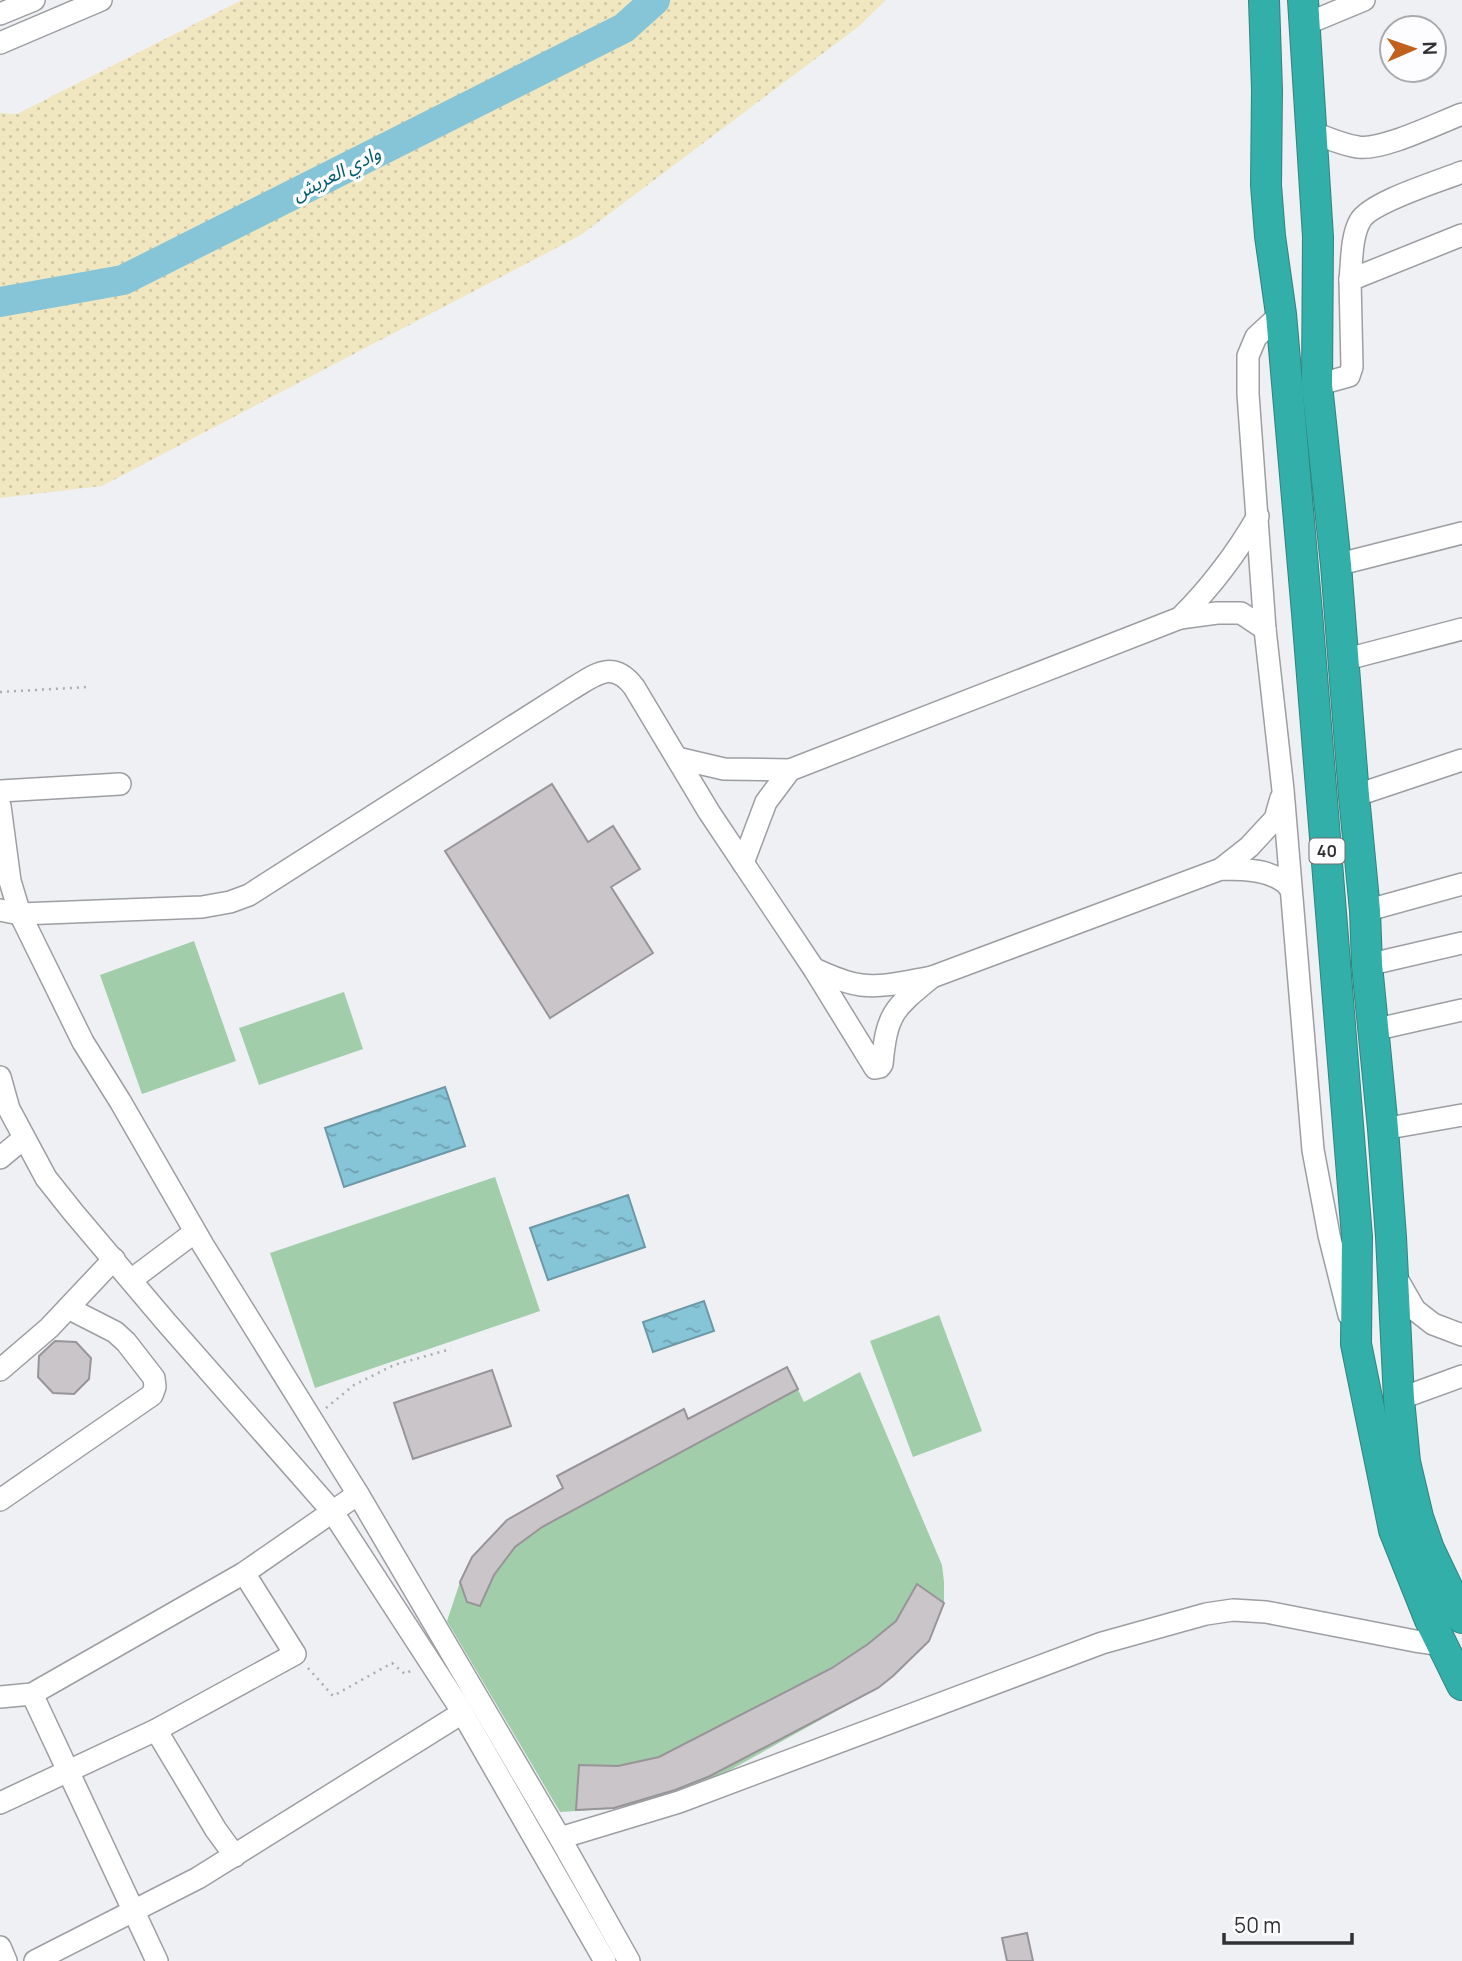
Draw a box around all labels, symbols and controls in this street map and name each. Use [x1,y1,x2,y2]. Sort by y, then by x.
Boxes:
north arrow [1378,14,1448,84]
text: N [1417,41,1443,56]
water label: وادي العريش [287,139,386,209]
road number: 40 [1310,838,1344,864]
scale bar [1224,1902,1352,1946]
text: 50 m [1234,1911,1281,1939]

